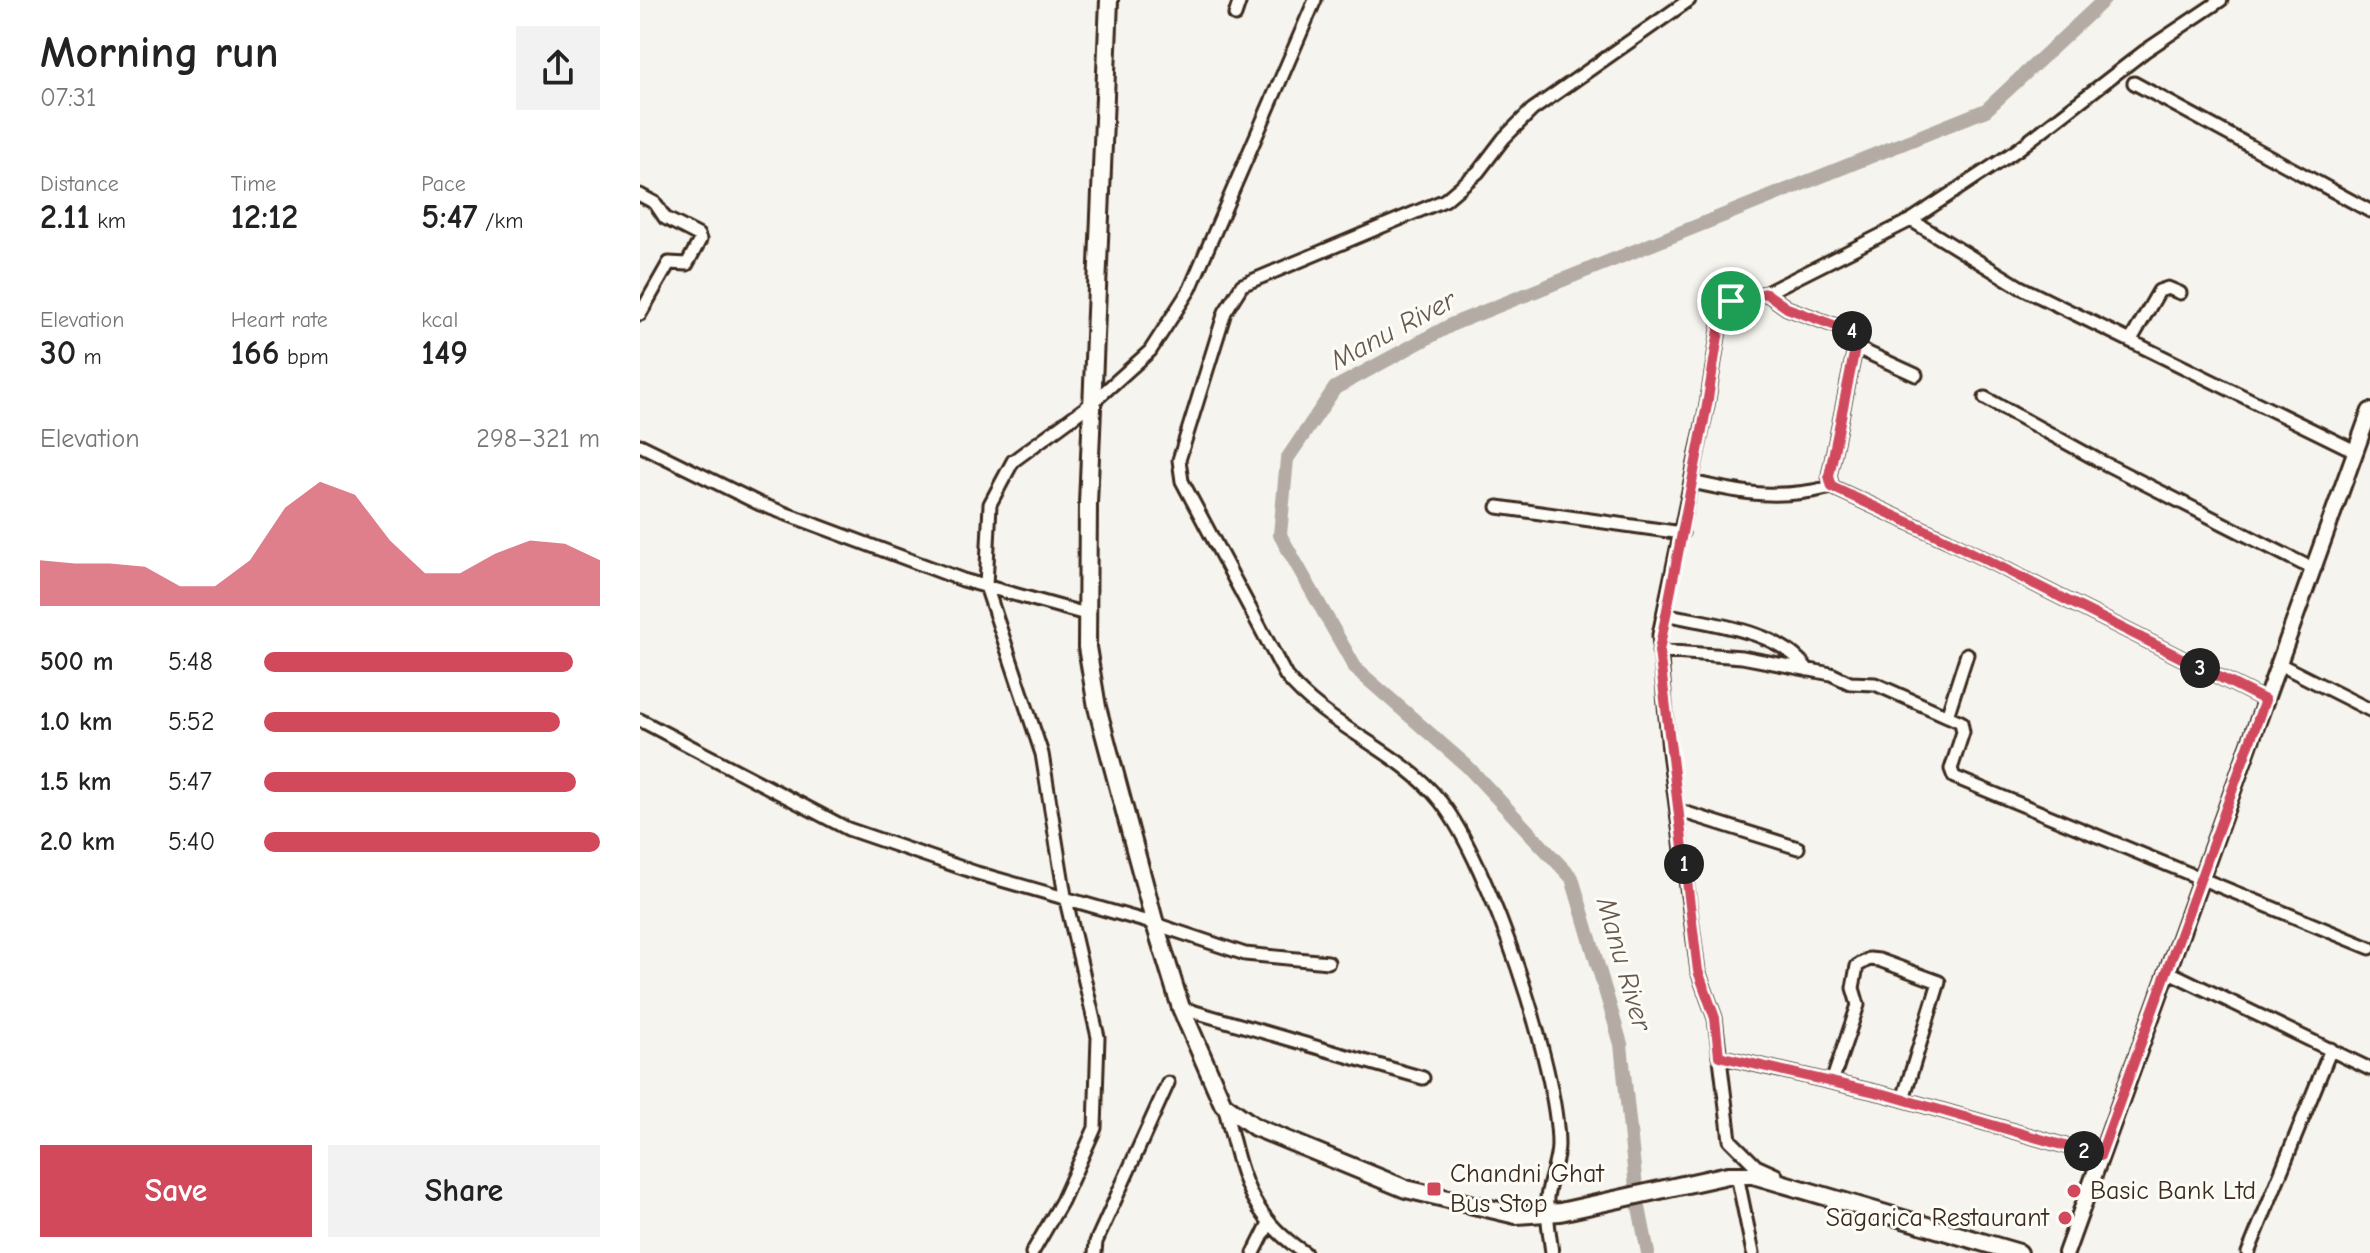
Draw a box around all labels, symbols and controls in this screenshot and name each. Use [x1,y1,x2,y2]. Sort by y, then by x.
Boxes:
button: share [516,26,600,110]
text: Morning run [40,27,279,78]
text: 07:31 [40,83,96,113]
text: Distance [40,171,119,197]
text: Time [231,171,276,197]
text: Pace [421,171,466,197]
text: 2.11 [40,197,90,237]
text: 12:12 [231,197,298,237]
text: 5:47 [421,197,478,237]
text: km [90,208,126,234]
text: /km [478,208,523,234]
pin [1697,267,1765,335]
icon: arrive [1709,279,1753,323]
water label: Manu River [1324,283,1463,377]
text: Elevation [40,307,124,333]
text: Heart rate [231,307,328,333]
text: kcal [421,307,458,333]
pin: 4 [1832,311,1872,351]
text: 4 [1847,318,1857,344]
text: 30 [40,333,76,373]
text: 166 [231,333,280,373]
text: 149 [421,333,468,373]
text: m [76,344,102,370]
text: bpm [280,344,329,370]
text: Elevation [40,424,140,454]
text: 298–321 m [476,424,600,454]
text: 500 m [40,647,114,677]
text: 5:48 [168,647,213,677]
pin: 3 [2180,648,2220,688]
text: 3 [2195,655,2205,681]
text: 1.0 km [40,707,112,737]
text: 5:52 [168,707,215,737]
text: 1.5 km [40,767,111,797]
text: 5:47 [168,767,212,797]
text: 2.0 km [40,827,115,857]
text: 5:40 [168,827,215,857]
pin: 1 [1664,844,1704,884]
text: 1 [1680,851,1688,877]
water label: Manu River [1589,893,1659,1036]
pin: 2 [2064,1131,2104,1171]
text: 2 [2079,1138,2089,1164]
button: Save [40,1145,312,1237]
button: Share [328,1145,600,1237]
place label: Chandni Ghat Bus Stop [1450,1159,1605,1219]
place label: Basic Bank Ltd [2090,1176,2256,1206]
marker: Chandni Ghat Bus Stop [1425,1180,1443,1198]
marker: Basic Bank Ltd [2065,1182,2083,1200]
place label: Sagarica Restaurant [1826,1203,2051,1233]
marker: Sagarica Restaurant [2056,1209,2074,1227]

